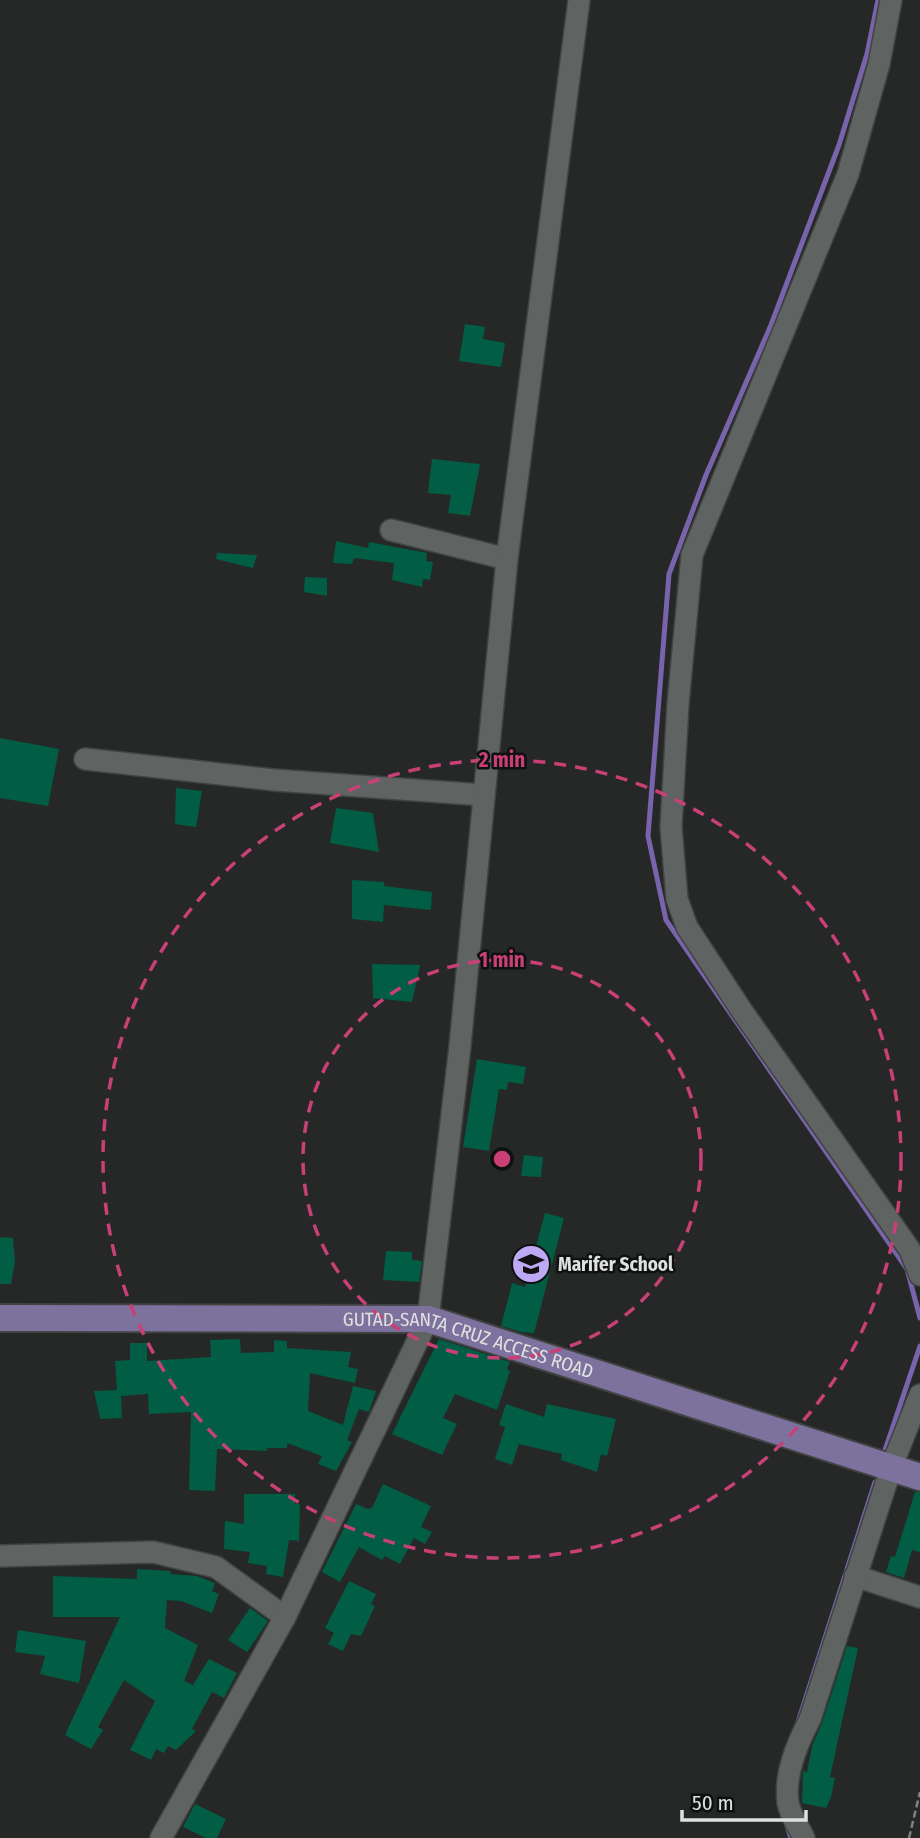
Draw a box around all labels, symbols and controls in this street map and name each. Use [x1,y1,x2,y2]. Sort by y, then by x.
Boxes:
text: 2 min [478,747,525,773]
text: 1 min [479,947,525,973]
centre of rings [490,1147,514,1171]
school or university icon: Marifer School [510,1243,552,1285]
place label: Marifer School [558,1253,674,1276]
street label: GUTAD-SANTA CRUZ ACCESS ROAD [343,1307,596,1383]
scale bar [682,1778,806,1822]
text: 50 m [692,1790,734,1816]

